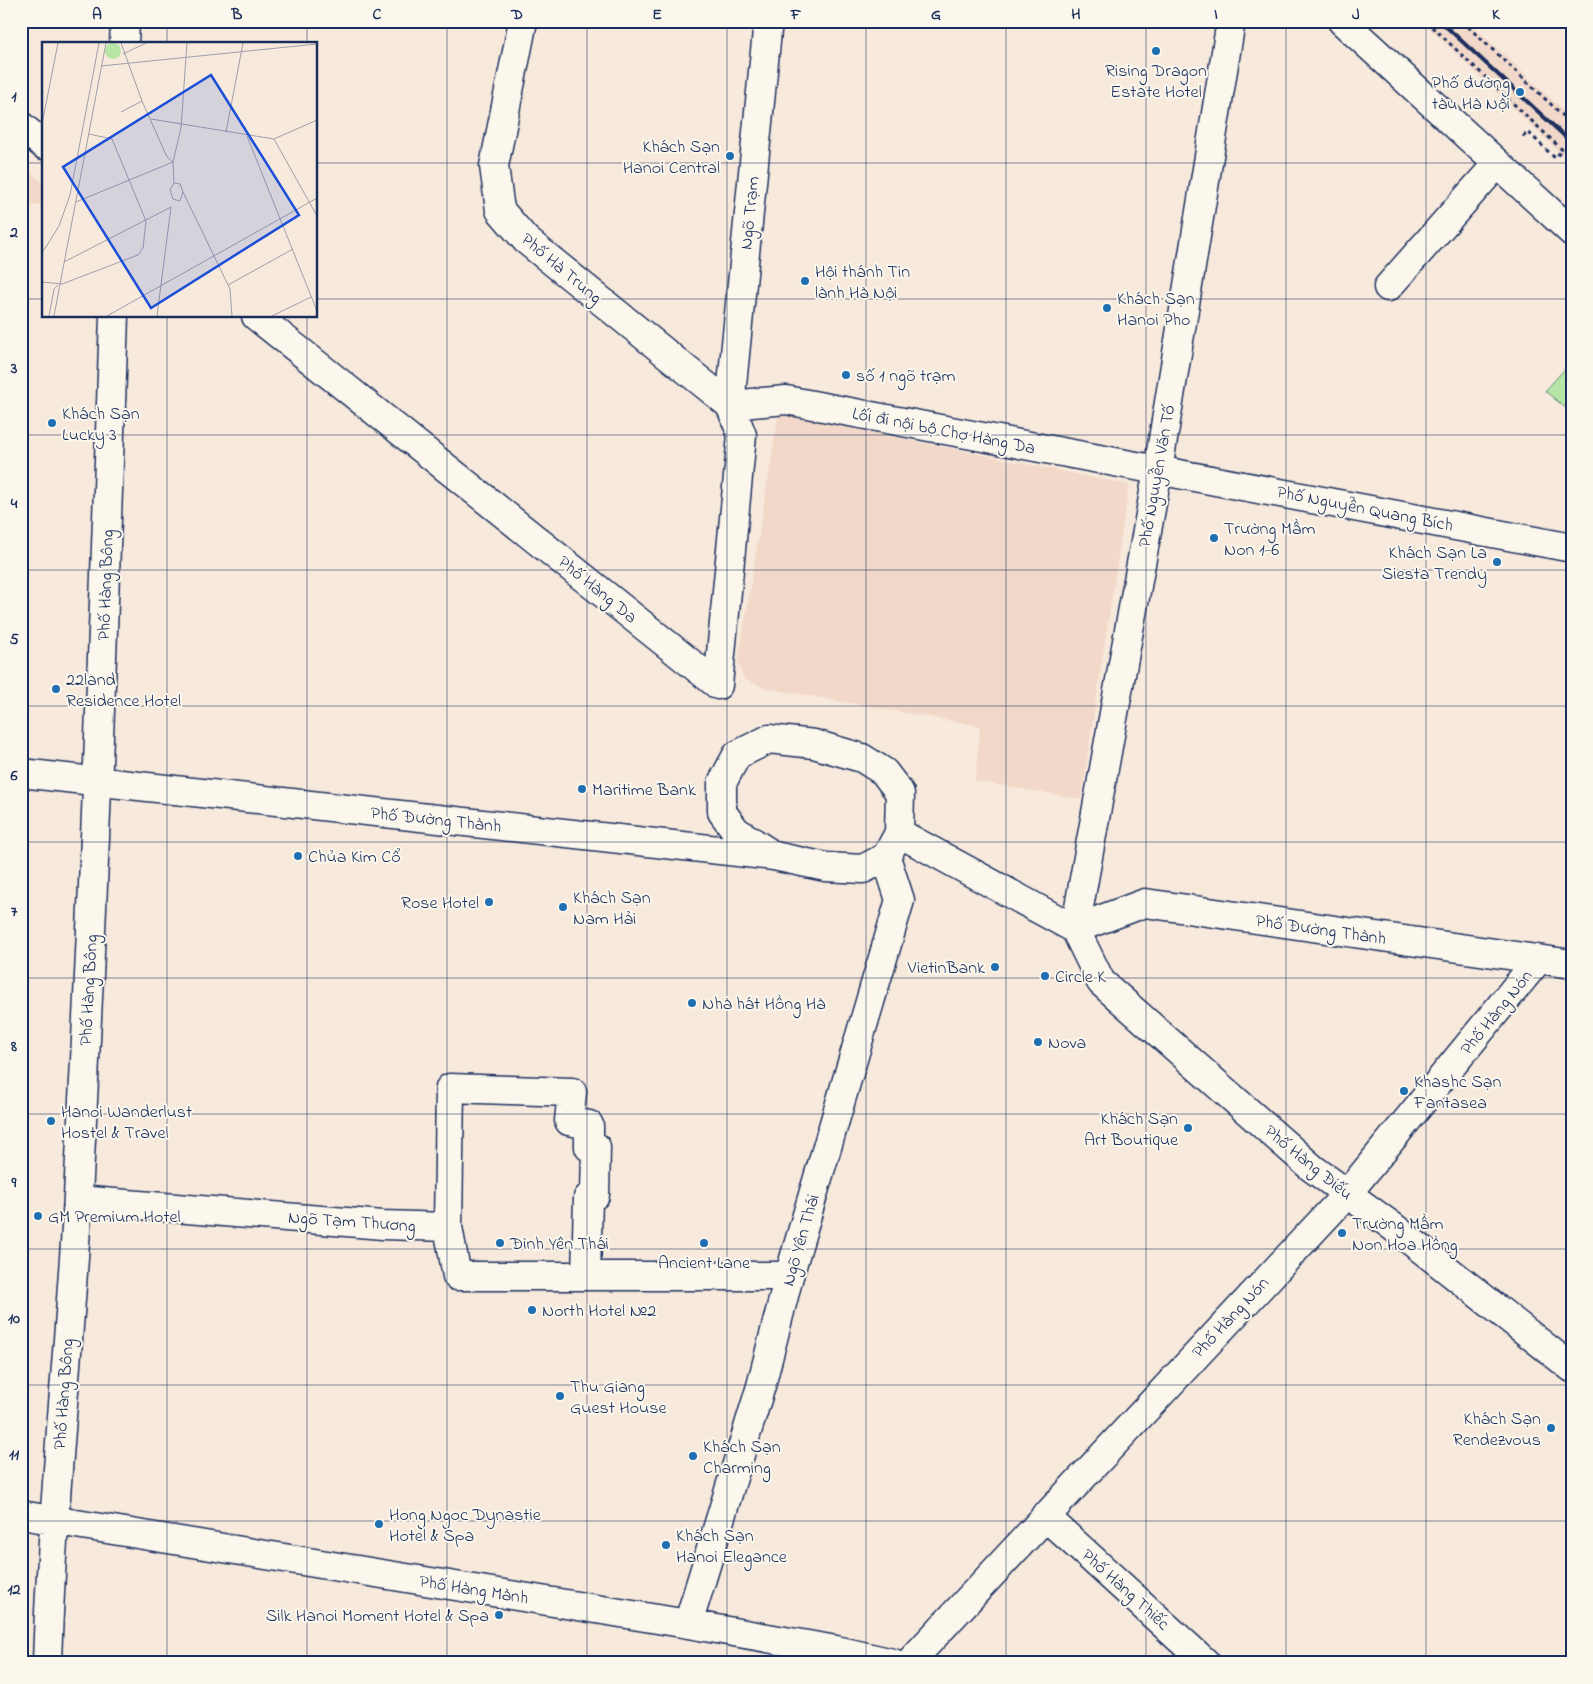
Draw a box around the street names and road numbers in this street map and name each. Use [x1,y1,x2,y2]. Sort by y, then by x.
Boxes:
street label: Ngõ Trạm [734,175,769,251]
street label: Phố Hà Trung [514,228,607,312]
street label: Lối đi nội bộ Chợ Hàng Da [850,401,1037,463]
street label: Phố Nguyễn Văn Tố [1133,402,1184,550]
street label: Phố Nguyễn Quang Bích [1274,480,1455,541]
street label: Phố Hàng Bông [92,529,123,641]
street label: Phố Hàng Da [551,550,642,632]
street label: Phố Đường Thành [369,801,503,842]
street label: Phố Đường Thành [1254,909,1388,954]
street label: Phố Hàng Bông [74,934,107,1046]
street label: Phố Hàng Nón [1455,965,1541,1062]
street label: Phố Hàng Điếu [1257,1120,1358,1208]
street label: Ngõ Yên Thái [776,1192,828,1290]
street label: Ngõ Tạm Thương [287,1206,417,1241]
street label: Phố Hàng Nón [1187,1272,1277,1366]
street label: Phố Hàng Bông [48,1338,83,1451]
street label: Phố Hàng Thiếc [1074,1544,1175,1638]
street label: Phố Hàng Mành [417,1570,530,1613]

